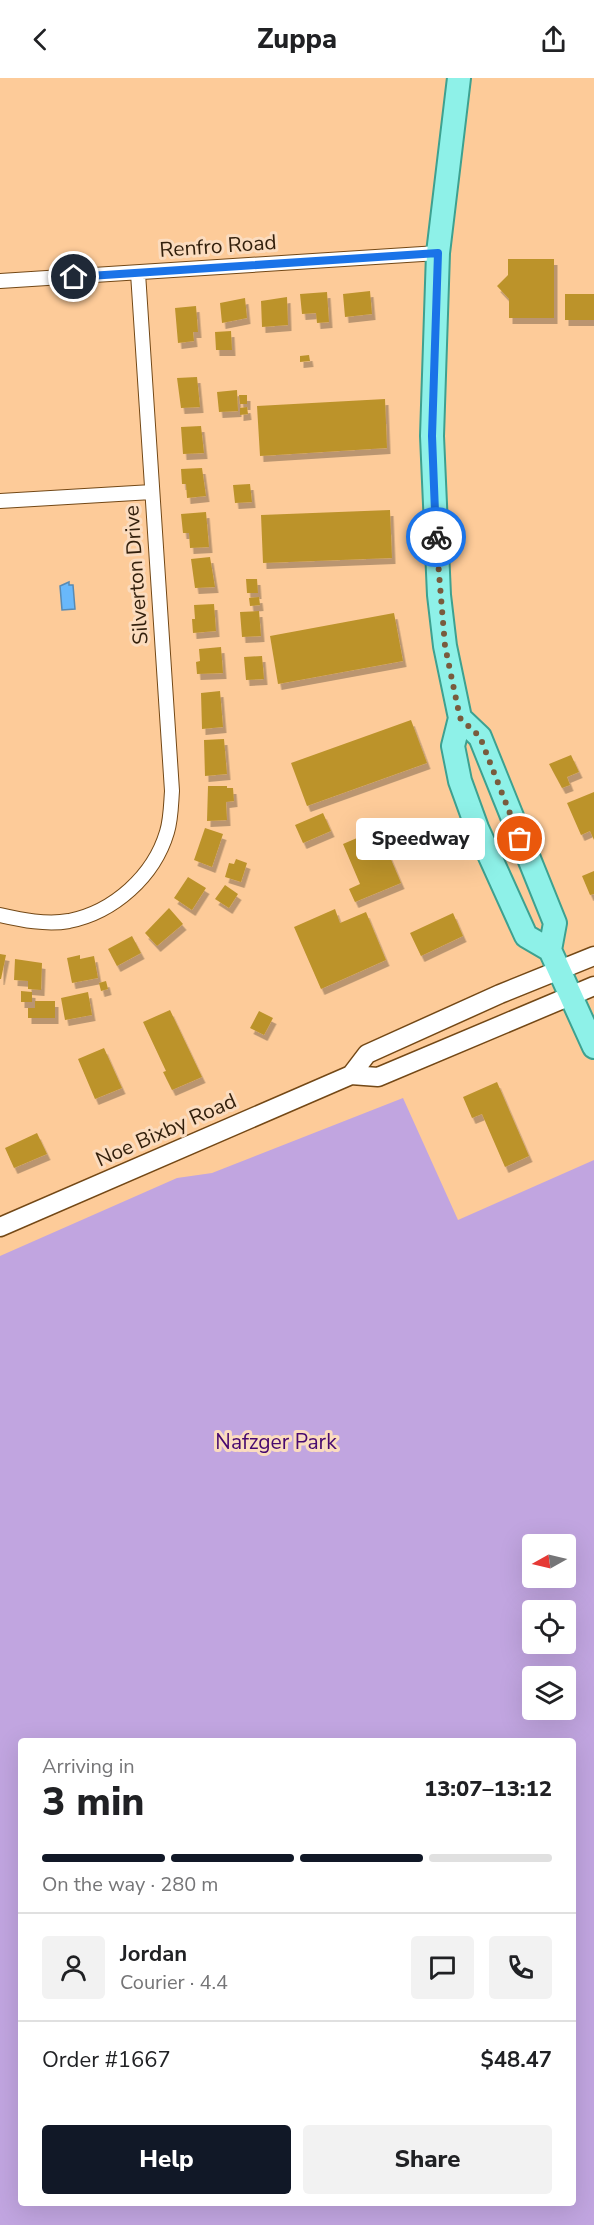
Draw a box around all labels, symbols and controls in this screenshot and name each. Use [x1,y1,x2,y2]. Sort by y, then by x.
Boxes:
text: Zuppa [257,21,337,58]
icon: back [24,23,57,56]
icon: share [537,23,570,56]
street label: Renfro Road [159,228,277,264]
pin [48,251,99,302]
icon: home [57,260,90,293]
street label: Silverton Drive [117,504,155,646]
courier [406,507,466,567]
icon: bike [420,521,453,554]
pin [494,813,545,864]
callout: Speedway [355,818,484,860]
icon: bag [503,822,536,855]
text: Speedway [372,825,469,852]
street label: Noe Bixby Road [91,1086,241,1174]
park label: Nafzger Park [215,1428,337,1456]
north arrow [522,1534,576,1588]
map controls [522,1534,576,1720]
button: locate [522,1600,576,1654]
button: layers [522,1666,576,1720]
text: Arriving in [42,1753,135,1780]
text: 13:07–13:12 [424,1774,552,1804]
text: 3 min [42,1776,145,1829]
text: On the way · 280 m [42,1871,218,1898]
button: person [42,1936,105,1999]
button: chat [411,1936,474,1999]
button: phone [489,1936,552,1999]
text: Jordan [120,1939,187,1969]
text: Courier · 4.4 [120,1969,228,1996]
text: Order #1667 [42,2045,171,2075]
text: $48.47 [481,2045,552,2075]
button: Help [42,2125,291,2194]
button: Share [303,2125,552,2194]

